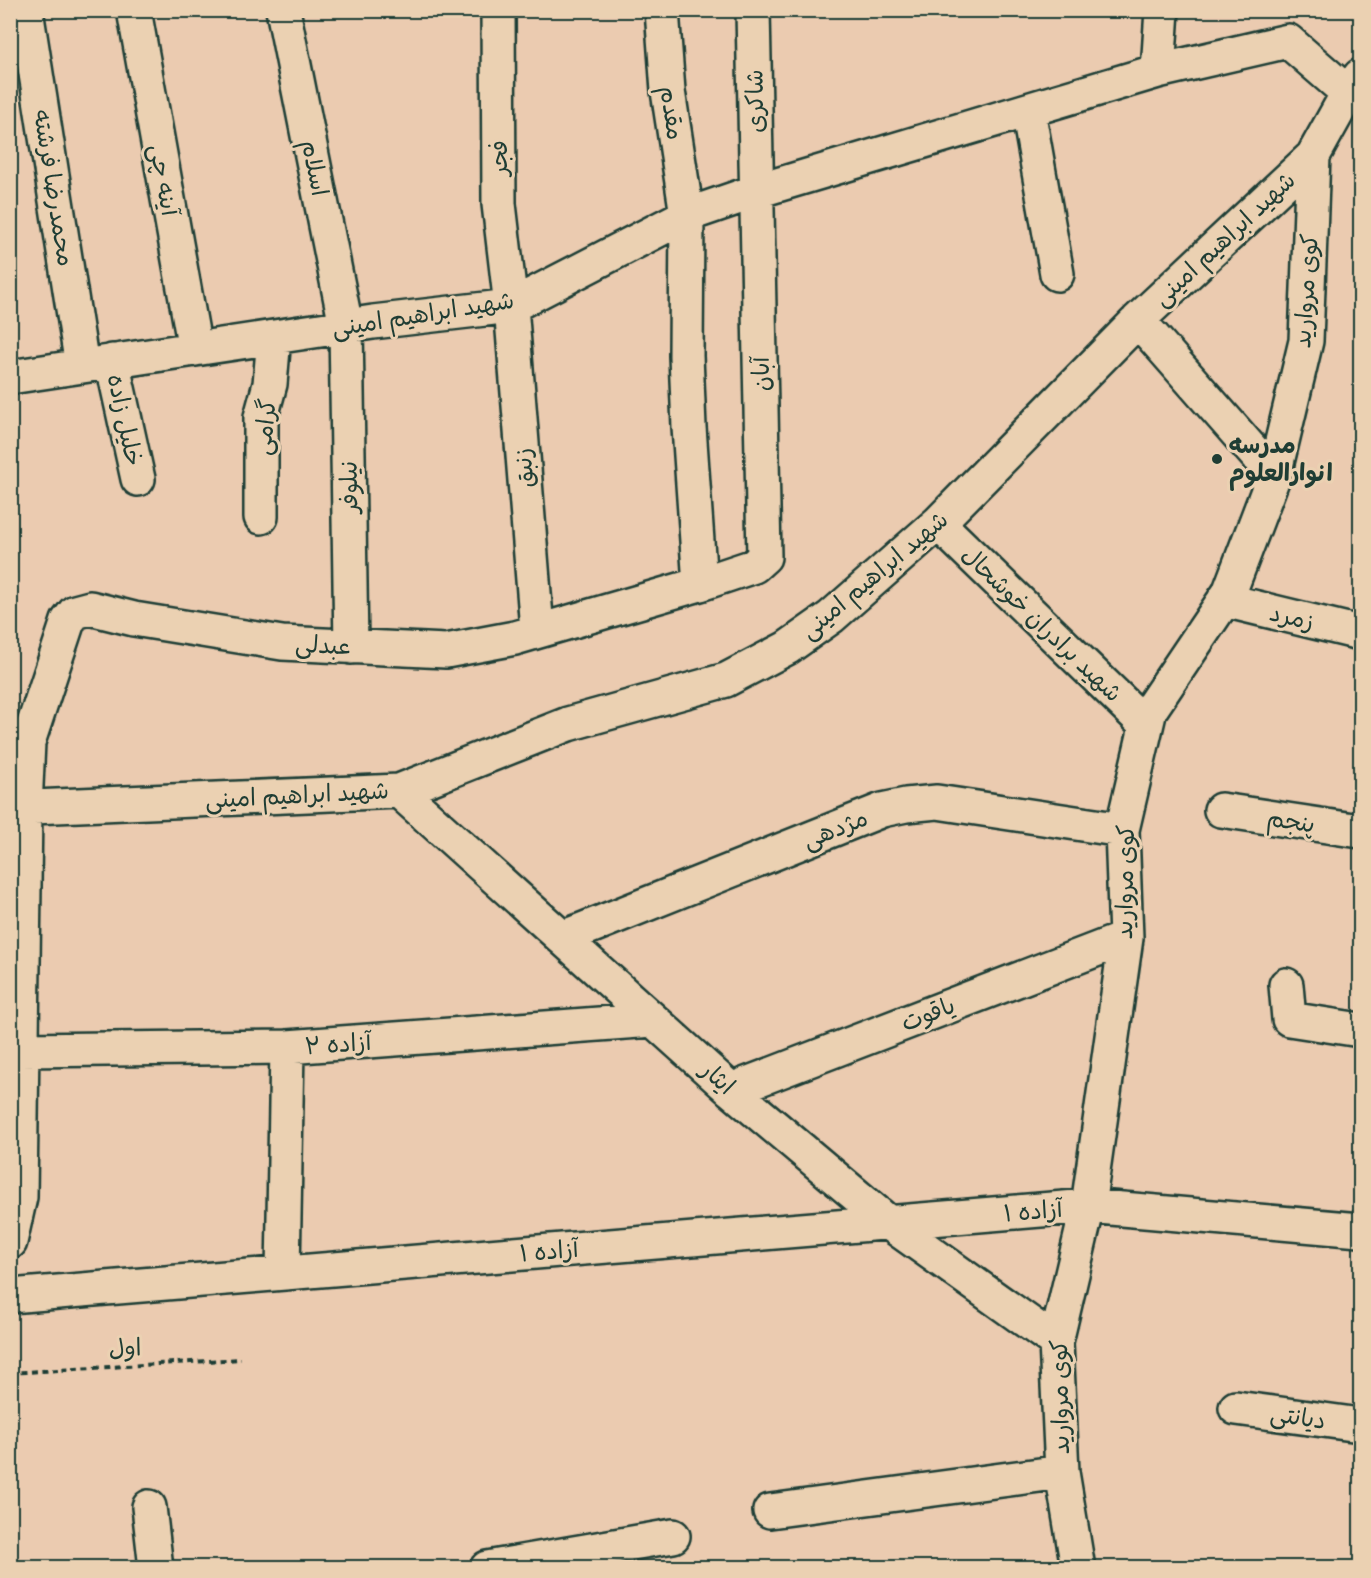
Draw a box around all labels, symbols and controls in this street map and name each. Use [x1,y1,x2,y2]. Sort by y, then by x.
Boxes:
street label: شاکری [739,69,771,133]
street label: مقدم [650,84,691,142]
street label: محمدرضا فرشته [27,107,81,269]
street label: اسلام [292,137,335,199]
street label: فجر [484,140,514,178]
street label: آینه چی [143,142,185,219]
street label: شهید ابراهیم امینی [1146,165,1304,315]
street label: کوی مروارید [1287,233,1325,349]
street label: شهید ابراهیم امینی [330,285,517,346]
street label: آبان [746,355,776,392]
street label: خلیل زاده [101,371,149,469]
street label: گرامی [247,397,283,457]
place label: مدرسه انوارالعلوم [1229,430,1333,491]
street label: زنبق [507,447,541,489]
marker: مدرسه انوارالعلوم [1210,452,1224,466]
street label: نیلوفر [334,461,365,515]
street label: شهید ابراهیم امینی [794,504,956,648]
street label: شهید برادران خوشحال [955,540,1129,708]
street label: زمرد [1267,597,1317,637]
street label: عبدلی [294,629,352,661]
street label: شهید ابراهیم امینی [204,775,390,818]
street label: مژدهی [798,802,872,856]
street label: پنجم [1264,802,1317,843]
street label: کوی مروارید [1109,824,1141,940]
street label: یاقوت [897,990,959,1038]
street label: آزاده ۲ [304,1027,373,1061]
street label: ایثار [693,1054,741,1101]
street label: آزاده ۱ [1002,1193,1065,1229]
street label: آزاده ۱ [518,1233,581,1269]
street label: اول [108,1332,142,1364]
street label: کوی مروارید [1044,1339,1076,1455]
street label: دیانتی [1268,1398,1328,1436]

